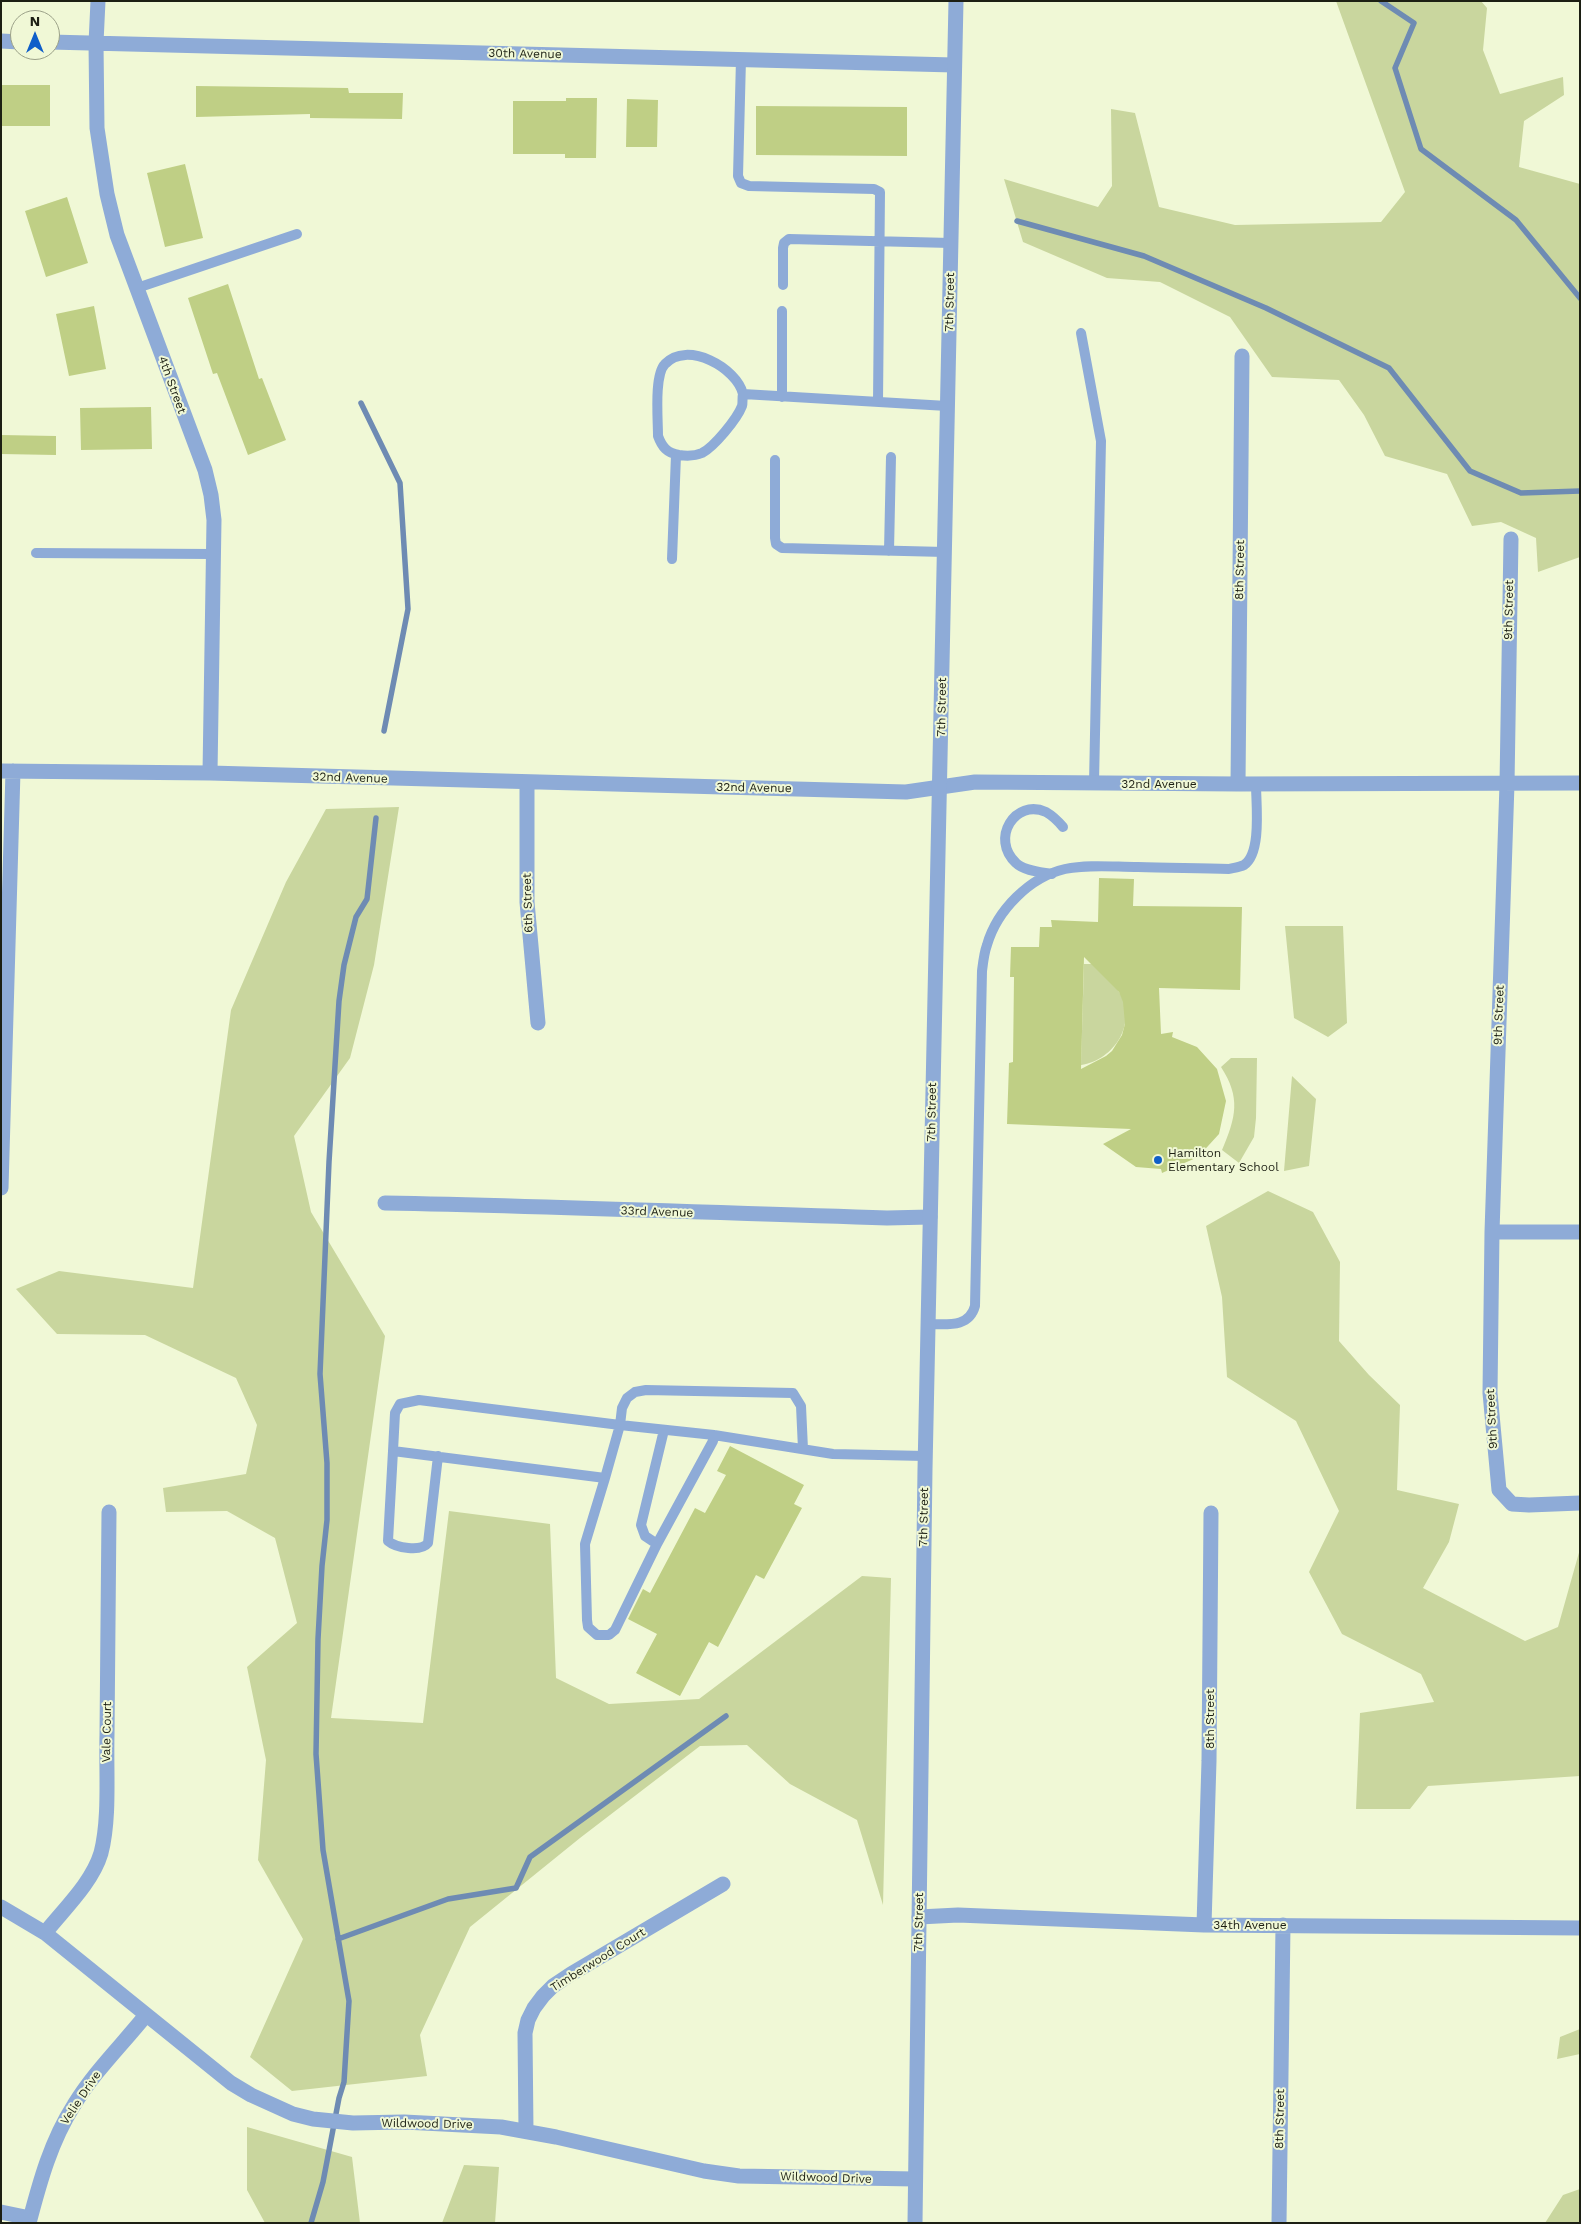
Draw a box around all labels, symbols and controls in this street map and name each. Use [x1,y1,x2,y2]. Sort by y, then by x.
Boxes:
north arrow [10,10,60,60]
text: N [30,13,40,29]
street label: 30th Avenue [488,46,562,62]
street label: 7th Street [942,272,958,332]
street label: 4th Street [155,354,189,416]
street label: 8th Street [1232,540,1248,600]
street label: 9th Street [1501,580,1517,640]
street label: 7th Street [934,677,950,737]
street label: 32nd Avenue [312,769,388,787]
street label: 32nd Avenue [1121,777,1197,791]
street label: 32nd Avenue [716,780,792,796]
street label: 6th Street [520,873,536,933]
street label: 9th Street [1491,985,1507,1045]
street label: 7th Street [924,1082,940,1142]
place label: Hamilton Elementary School [1168,1146,1279,1174]
marker: Hamilton Elementary School [1152,1154,1164,1166]
street label: 33rd Avenue [620,1204,694,1220]
street label: 9th Street [1483,1389,1501,1449]
street label: 7th Street [916,1487,932,1547]
street label: 8th Street [1203,1689,1217,1749]
street label: Vale Court [99,1701,115,1763]
street label: 7th Street [911,1892,927,1952]
street label: 34th Avenue [1213,1918,1287,1932]
street label: Timberwood Court [548,1925,648,1995]
street label: Velie Drive [58,2068,104,2128]
street label: 8th Street [1272,2089,1288,2149]
street label: Wildwood Drive [381,2116,473,2132]
street label: Wildwood Drive [780,2169,872,2187]

